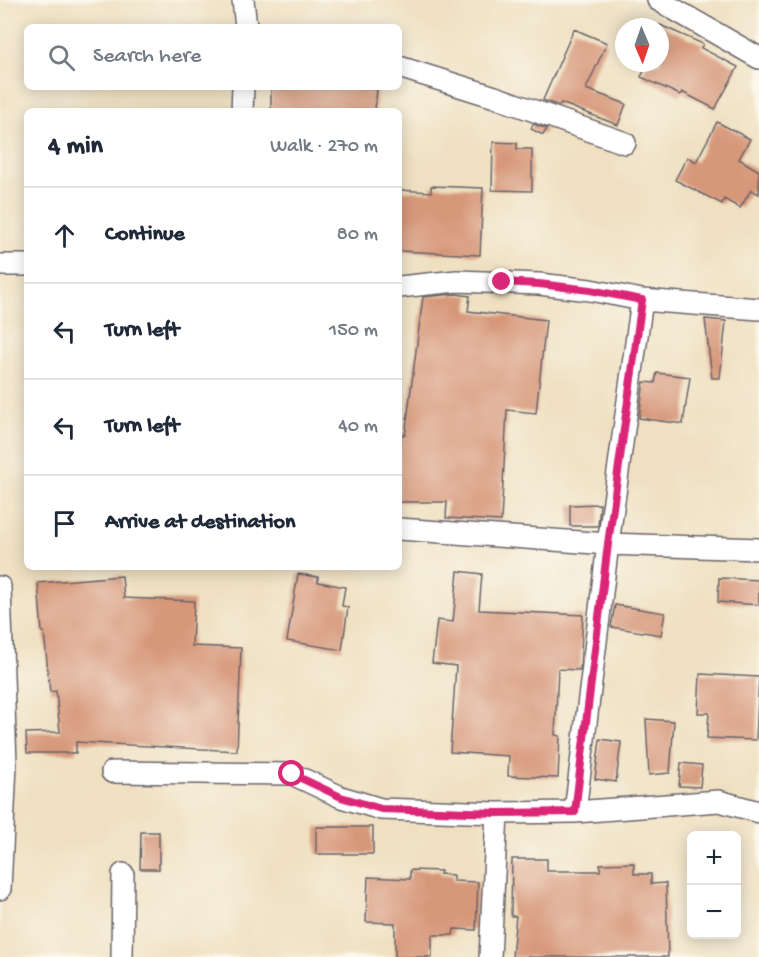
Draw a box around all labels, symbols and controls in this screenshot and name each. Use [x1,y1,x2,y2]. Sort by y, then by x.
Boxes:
north arrow [615,18,669,72]
search box [24,24,402,90]
icon: search [45,41,78,74]
text: Search here [93,44,201,70]
text: 4 min [48,132,103,163]
text: Walk · 270 m [270,136,378,159]
icon: ahead [48,219,81,252]
text: Continue [105,222,185,248]
text: 80 m [337,224,378,247]
route end [488,268,514,294]
icon: left [48,315,81,348]
text: Turn left [105,318,179,344]
text: 150 m [329,320,378,343]
icon: left [48,411,81,444]
text: Turn left [105,414,179,440]
text: 40 m [338,416,378,439]
icon: arrive [48,507,81,540]
text: Arrive at destination [105,510,295,536]
route start [278,760,304,786]
map controls [687,831,741,939]
button: + [687,831,741,885]
button: − [687,885,741,939]

